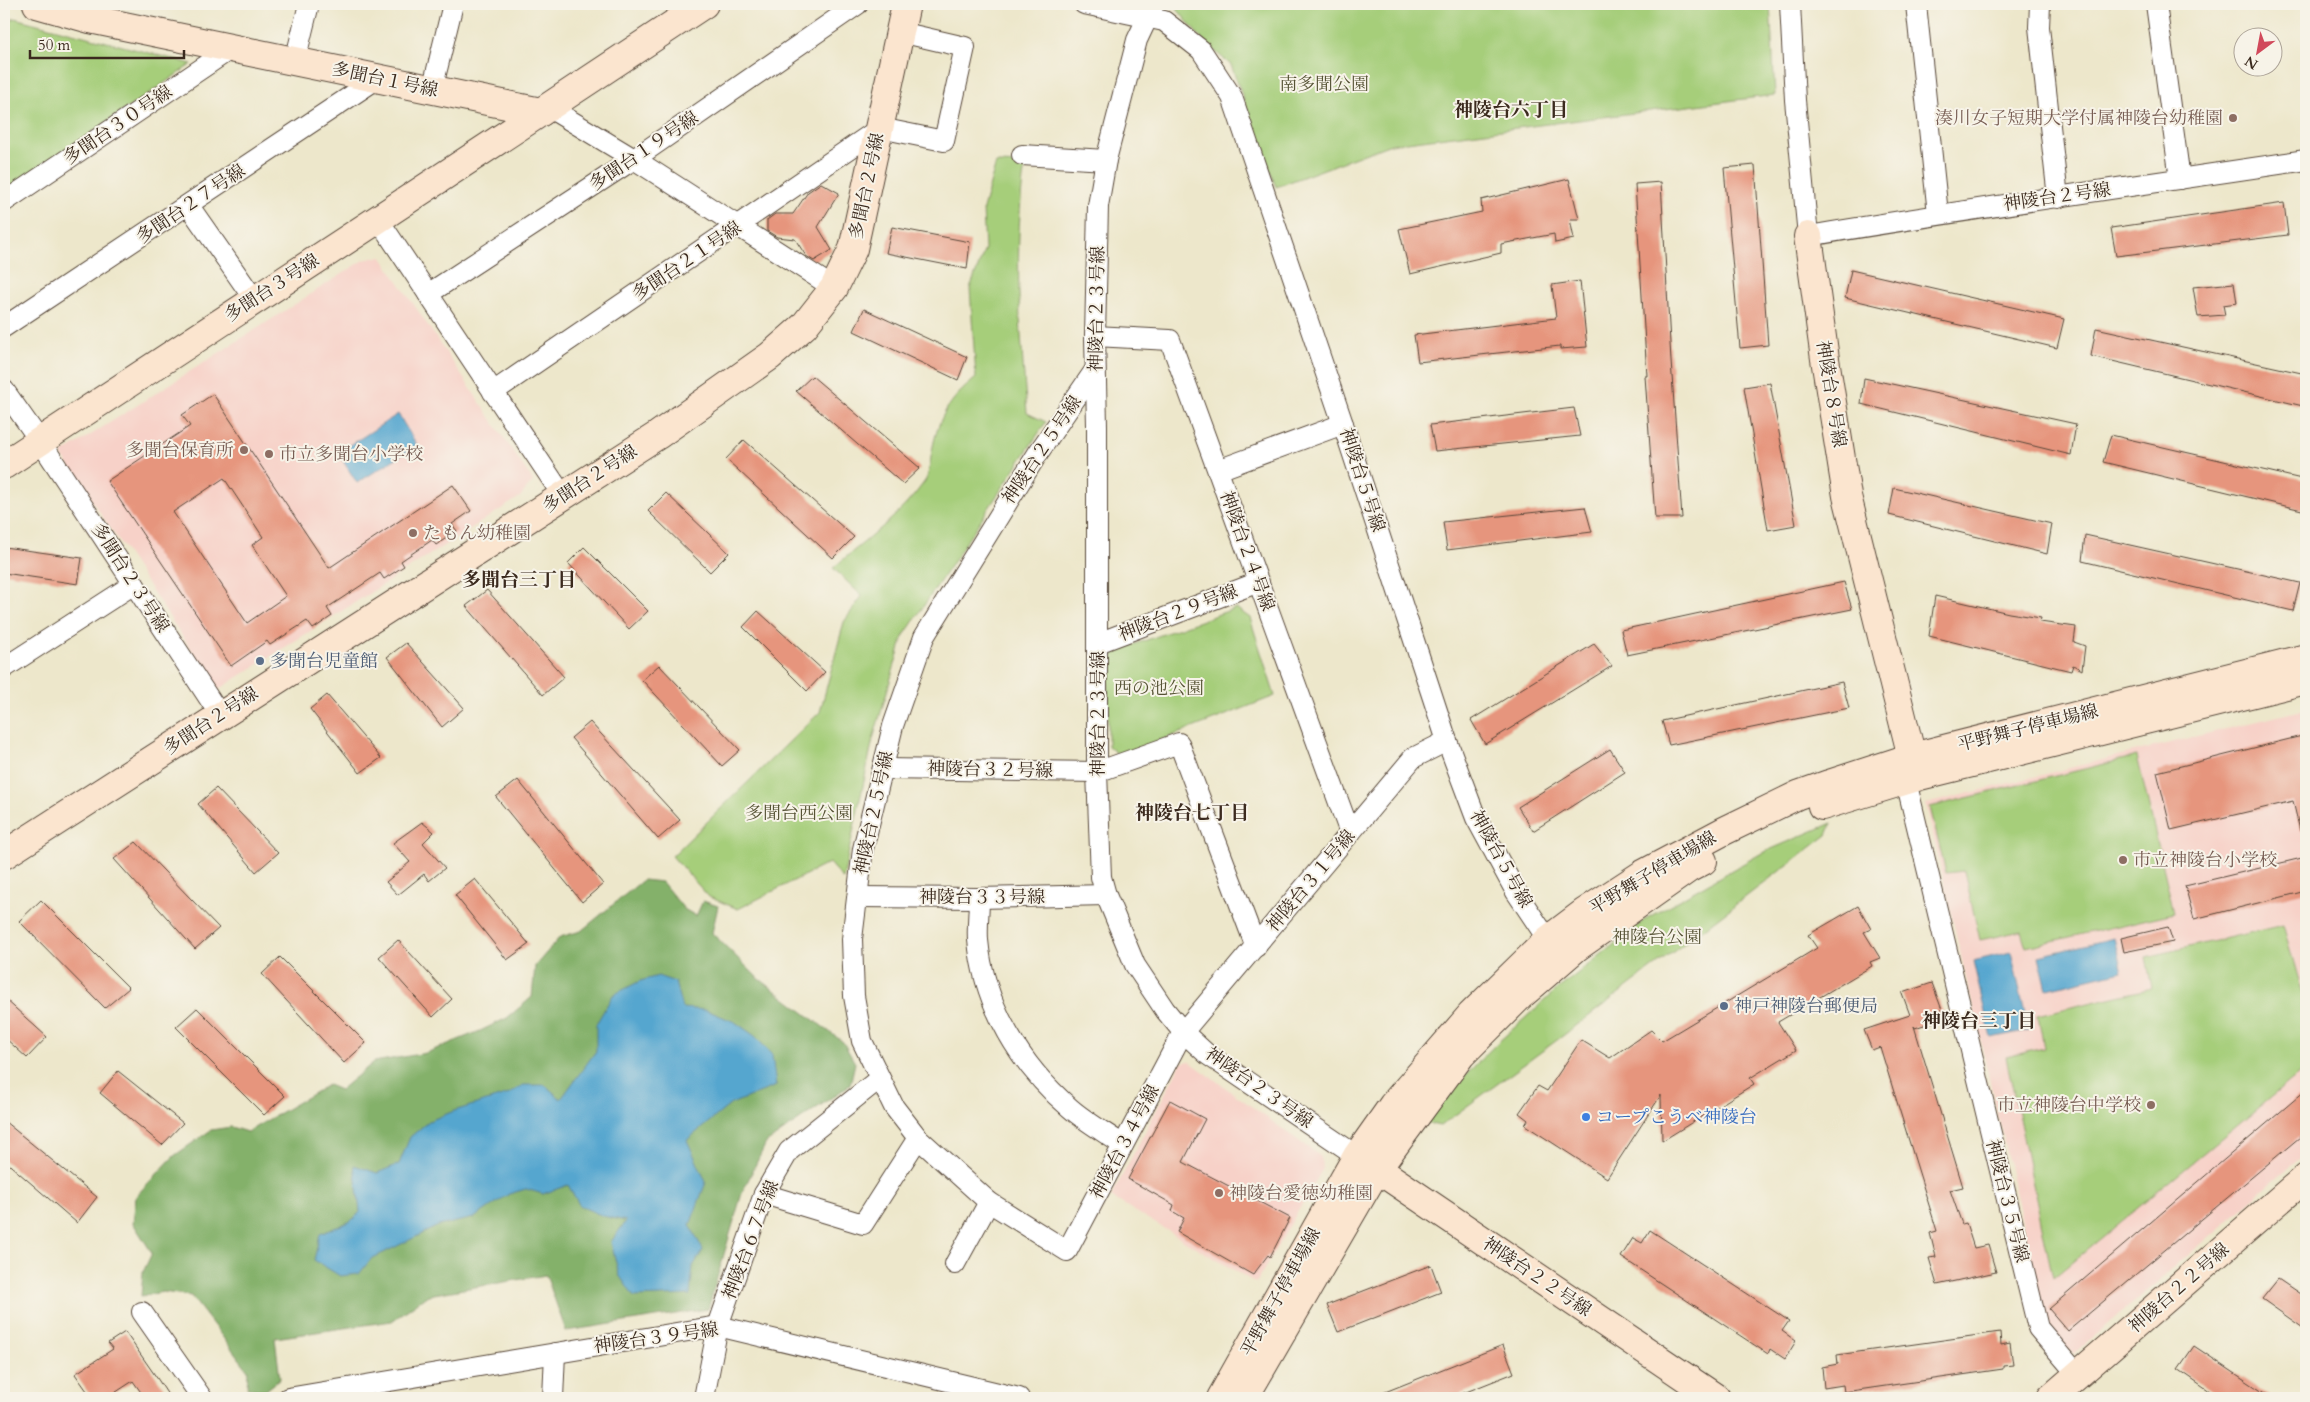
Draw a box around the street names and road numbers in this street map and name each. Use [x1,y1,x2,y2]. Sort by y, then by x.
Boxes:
street label: 多聞台１号線 [330,57,440,103]
street label: 多聞台３０号線 [59,79,177,171]
street label: 多聞台１９号線 [585,105,703,197]
street label: 多聞台２号線 [844,131,890,241]
street label: 多聞台２７号線 [132,158,250,250]
street label: 神陵台２号線 [2002,177,2112,217]
street label: 多聞台２１号線 [628,215,746,307]
street label: 神陵台２３号線 [1083,246,1111,372]
street label: 多聞台３号線 [220,248,324,328]
street label: 神陵台８号線 [1810,339,1852,449]
street label: 神陵台２５号線 [996,391,1088,509]
street label: 神陵台５号線 [1333,425,1391,535]
street label: 多聞台２号線 [538,439,642,519]
street label: 神陵台２４号線 [1214,488,1280,614]
street label: 多聞台２３号線 [85,518,175,638]
street label: 神陵台２９号線 [1115,579,1241,647]
street label: 神陵台２３号線 [1086,651,1111,777]
street label: 多聞台２号線 [159,681,263,761]
street label: 平野舞子停車場線 [1955,698,2101,758]
street label: 神陵台２５号線 [849,749,899,877]
street label: 神陵台３２号線 [927,756,1053,784]
street label: 神陵台５号線 [1464,806,1538,912]
street label: 神陵台３１号線 [1261,825,1361,937]
street label: 平野舞子停車場線 [1585,825,1721,921]
street label: 神陵台３３号線 [919,885,1045,910]
street label: 神陵台２３号線 [1200,1042,1318,1134]
street label: 神陵台３４号線 [1084,1081,1166,1203]
street label: 神陵台３５号線 [1980,1137,2034,1265]
street label: 神陵台６７号線 [717,1177,785,1303]
street label: 平野舞子停車場線 [1235,1223,1327,1361]
street label: 神陵台２２号線 [1478,1231,1596,1323]
street label: 神陵台２２号線 [2123,1237,2235,1339]
street label: 神陵台３９号線 [592,1317,720,1359]

